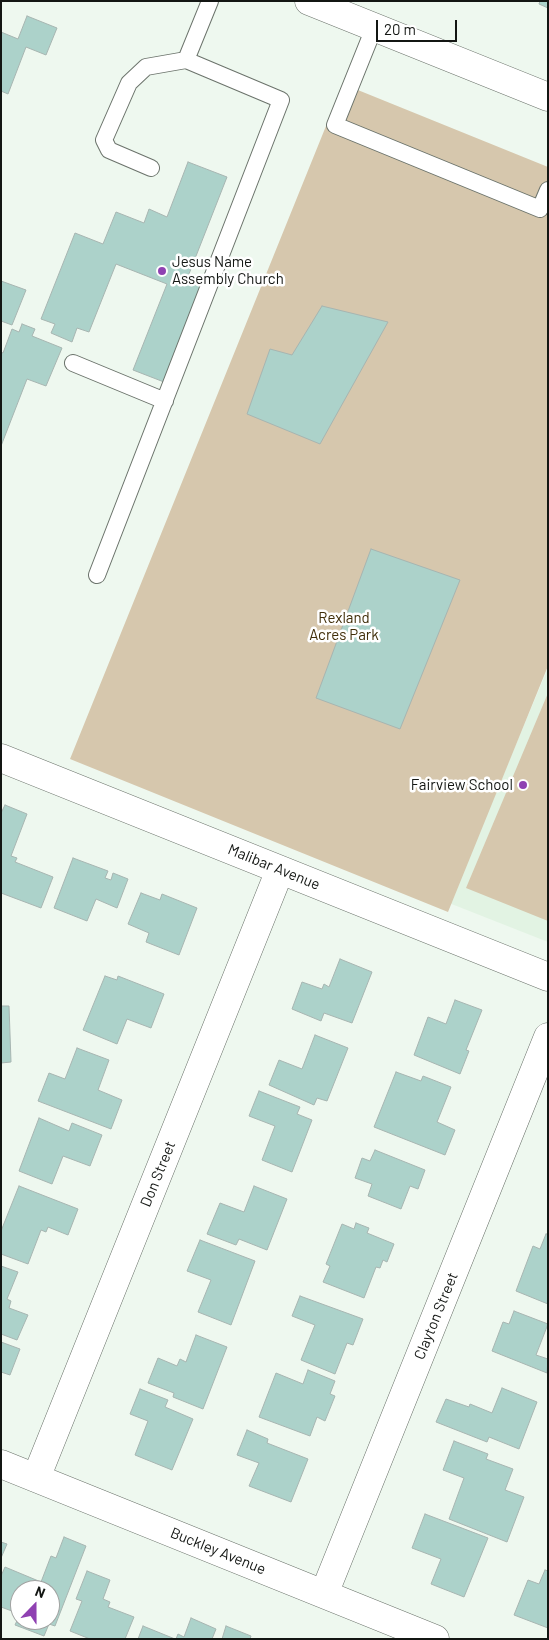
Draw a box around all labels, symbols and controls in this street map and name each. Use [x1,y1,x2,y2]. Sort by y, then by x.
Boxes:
scale bar [379,10,460,42]
text: 20 m [384,20,416,38]
place label: Jesus Name Assembly Church [172,253,284,288]
marker: Jesus Name Assembly Church [156,265,168,277]
park label: Rexland Acres Park [309,609,379,644]
place label: Fairview School [411,776,513,794]
marker: Fairview School [517,779,529,791]
street label: Malibar Avenue [225,840,323,894]
street label: Don Street [137,1138,179,1210]
street label: Clayton Street [410,1270,462,1362]
street label: Buckley Avenue [168,1524,268,1578]
north arrow [10,1580,60,1630]
text: N [33,1582,48,1601]

